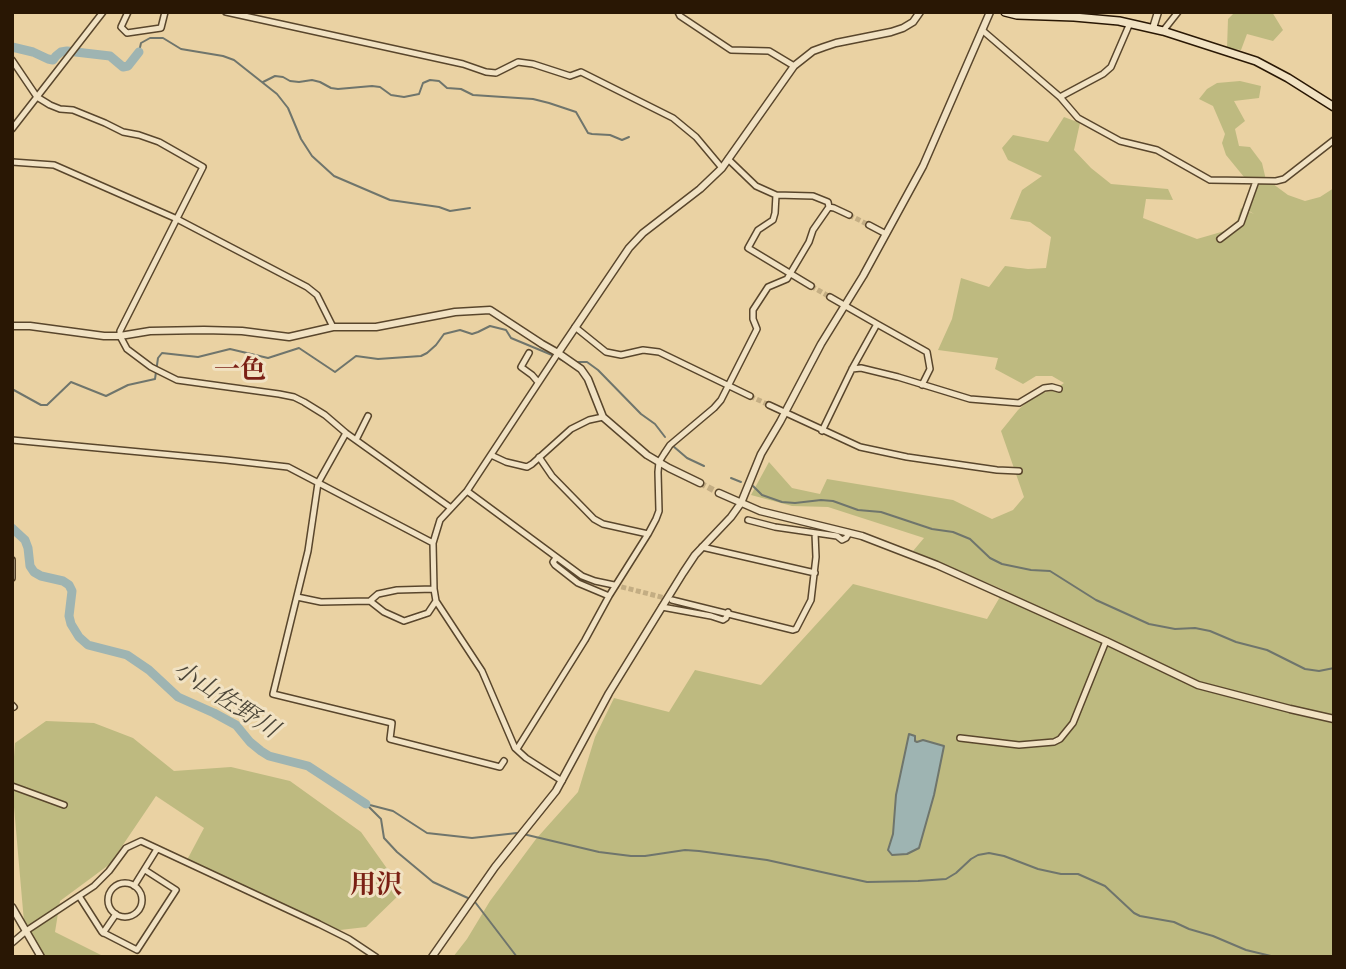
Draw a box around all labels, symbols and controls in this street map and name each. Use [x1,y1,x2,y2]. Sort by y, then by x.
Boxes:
district label: 一色 [214,356,266,388]
water label: 小山佐野川 [167,656,283,746]
district label: 用沢 [350,871,402,903]

